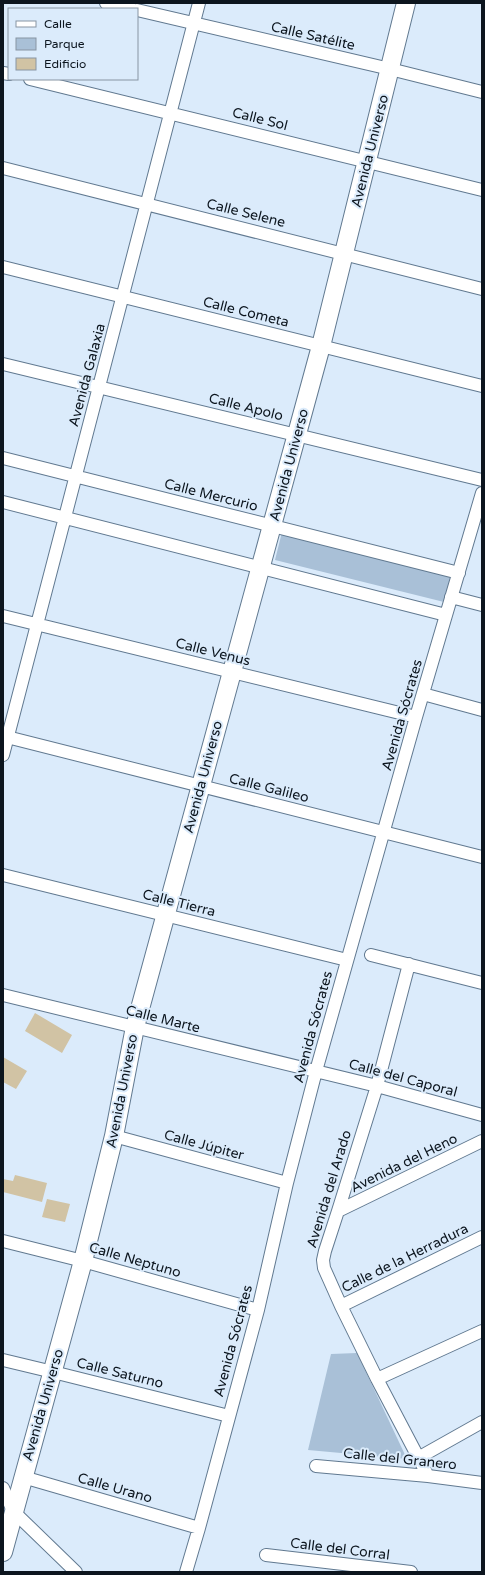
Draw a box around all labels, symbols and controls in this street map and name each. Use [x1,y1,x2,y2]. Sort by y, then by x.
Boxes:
legend [8,8,138,80]
text: Calle [44,17,72,31]
street label: Calle Satélite [269,18,357,54]
text: Parque [44,37,85,51]
text: Edificio [44,57,86,71]
street label: Avenida Universo [348,93,392,209]
street label: Calle Sol [230,104,290,134]
street label: Calle Selene [205,195,287,231]
street label: Calle Cometa [201,293,291,331]
street label: Avenida Galaxia [65,321,109,429]
street label: Calle Apolo [207,390,285,424]
street label: Avenida Universo [266,407,312,523]
street label: Calle Mercurio [162,475,260,515]
street label: Calle Venus [174,634,253,670]
street label: Avenida Sócrates [378,657,426,773]
street label: Avenida Universo [180,719,226,835]
street label: Calle Galileo [227,770,311,806]
street label: Calle Tierra [141,886,217,920]
street label: Avenida Sócrates [290,969,336,1085]
street label: Calle Marte [124,1002,202,1036]
street label: Avenida Universo [103,1033,141,1149]
street label: Calle del Caporal [347,1055,459,1101]
street label: Calle Júpiter [162,1126,246,1164]
street label: Avenida del Arado [303,1128,355,1250]
street label: Avenida del Heno [348,1130,460,1196]
street label: Calle de la Herradura [339,1220,471,1296]
street label: Calle Neptuno [87,1239,183,1281]
street label: Avenida Sócrates [210,1283,256,1399]
street label: Avenida Universo [19,1347,67,1463]
street label: Calle Saturno [75,1354,165,1392]
street label: Calle del Granero [342,1445,458,1473]
street label: Calle Urano [76,1469,154,1507]
street label: Calle del Corral [289,1534,391,1564]

